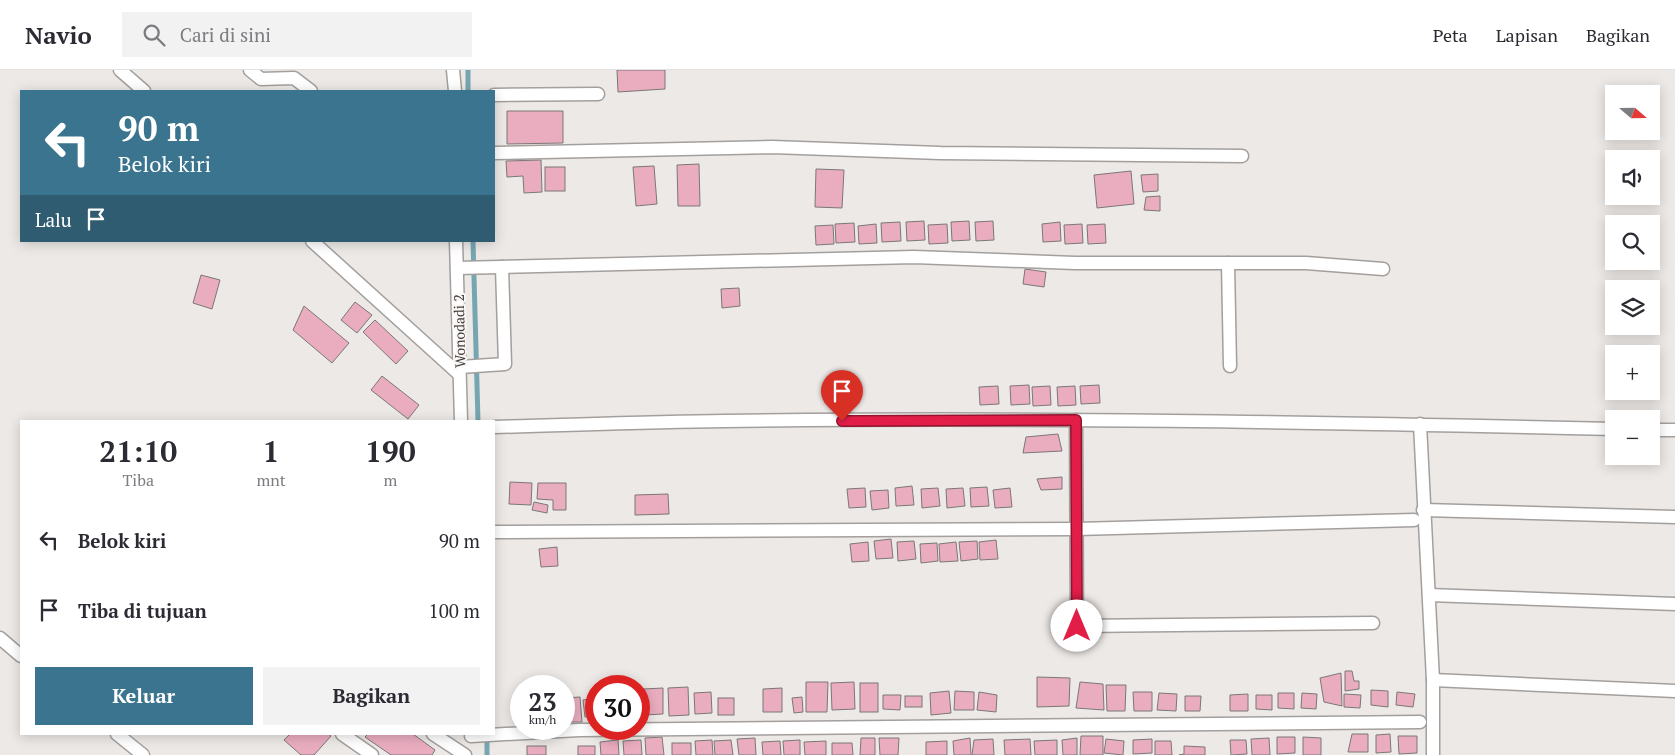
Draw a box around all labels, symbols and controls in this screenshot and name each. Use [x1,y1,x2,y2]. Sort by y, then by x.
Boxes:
search box [122,12,472,57]
text: Navio [25,19,92,51]
icon: search [140,21,168,49]
text: Cari di sini [180,22,271,47]
text: Peta [1433,23,1468,47]
text: Lapisan [1496,23,1558,47]
text: Bagikan [1586,23,1650,47]
north arrow [1605,85,1660,140]
map controls [1605,85,1660,465]
text: 90 m [118,105,199,151]
icon: left [35,110,100,175]
text: Belok kiri [118,149,211,178]
button: sound [1605,150,1660,205]
icon: arrive [82,205,110,233]
text: Lalu [35,207,72,232]
button: search [1605,215,1660,270]
button: layers [1605,280,1660,335]
street label: Wonodadi 2 [449,294,469,368]
button: + [1605,345,1660,400]
pin [821,370,863,421]
icon: arrive [828,377,856,405]
button: − [1605,410,1660,465]
text: 21:10 [99,431,177,471]
text: 1 [263,431,280,471]
text: 190 [365,431,416,471]
text: Tiba [122,469,154,491]
text: mnt [256,469,286,491]
text: m [383,469,397,491]
icon: left [35,526,63,554]
text: Belok kiri [78,528,166,553]
text: 90 m [439,528,480,553]
icon: arrive [35,596,63,624]
text: Tiba di tujuan [78,598,207,623]
text: 100 m [429,598,480,623]
position arrow [1050,599,1102,651]
button: Keluar [35,667,253,725]
button: Bagikan [263,667,480,725]
speed limit sign: 30 [585,675,650,740]
text: 23 [528,685,557,718]
text: km/h [529,712,556,727]

